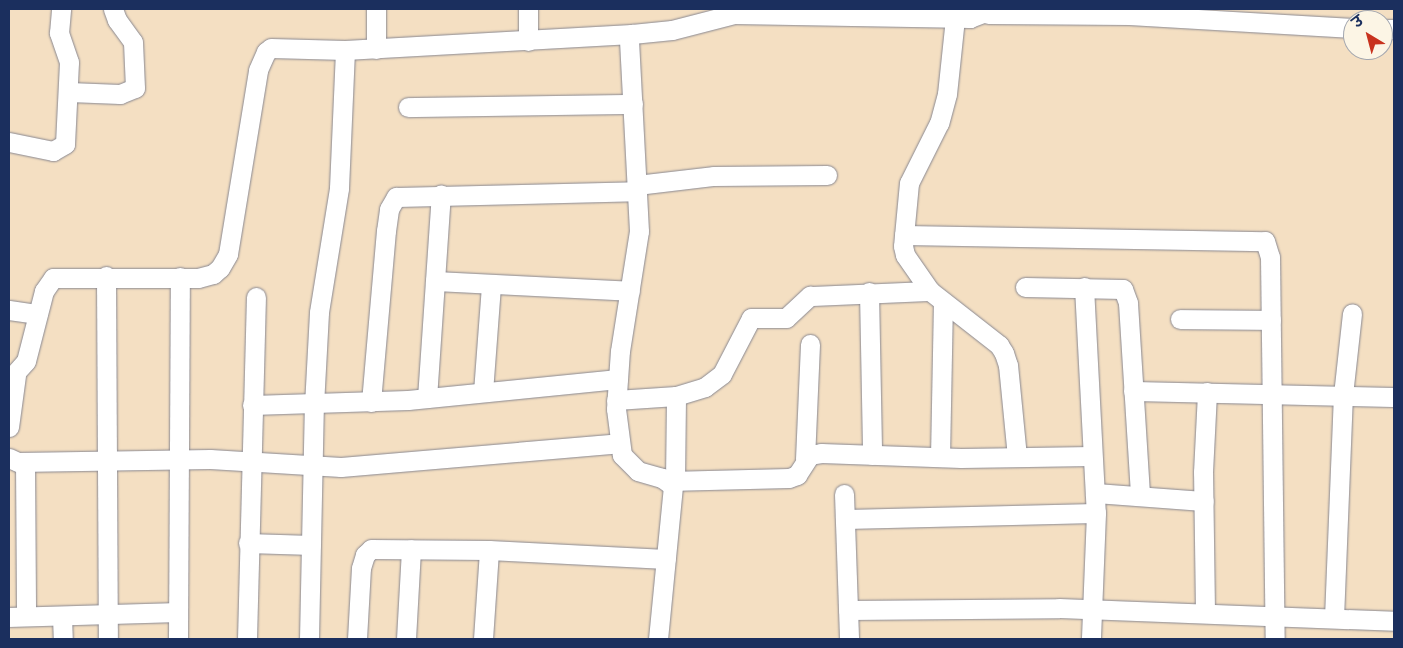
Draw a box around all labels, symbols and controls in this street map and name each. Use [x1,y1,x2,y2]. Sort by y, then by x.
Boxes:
north arrow [1343,10,1393,60]
text: उ [1350,14,1368,33]

